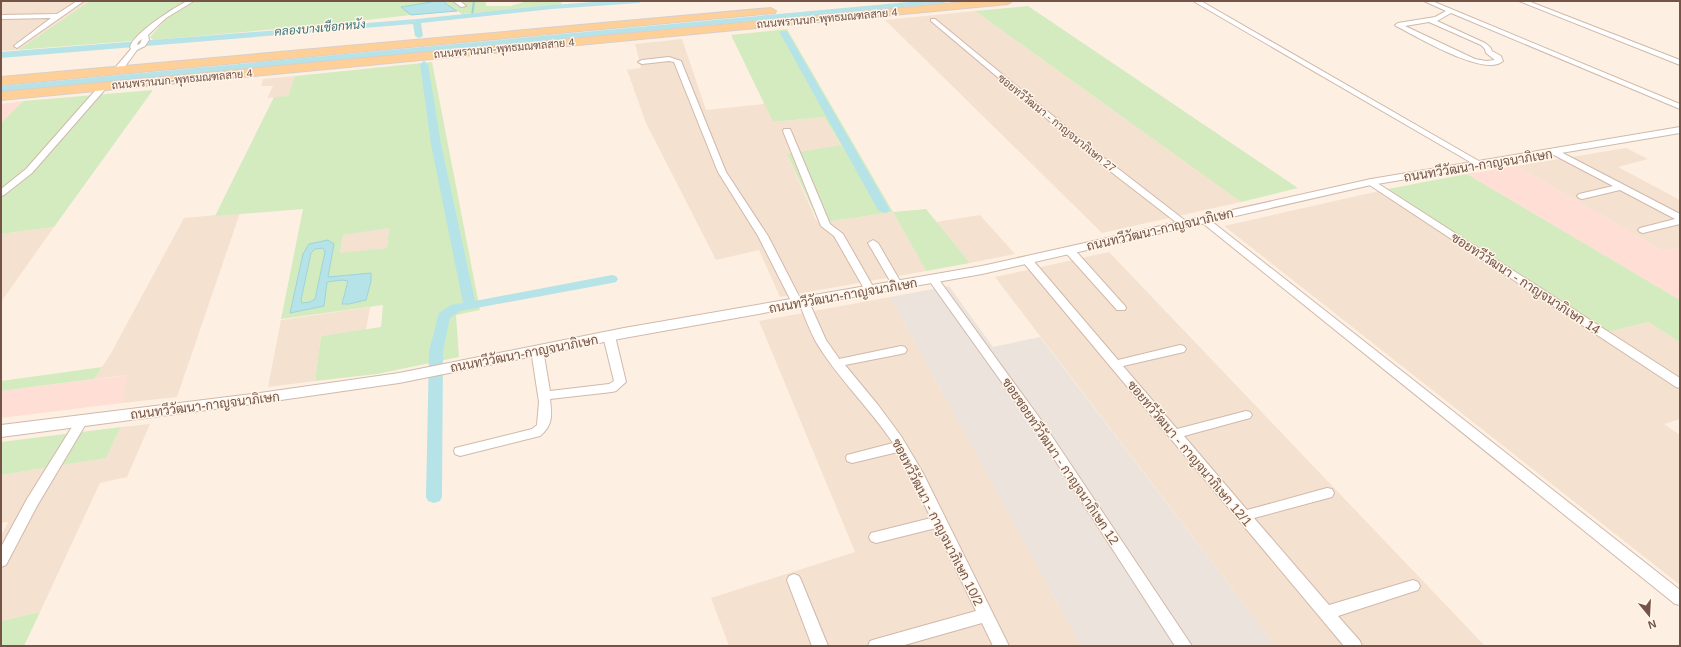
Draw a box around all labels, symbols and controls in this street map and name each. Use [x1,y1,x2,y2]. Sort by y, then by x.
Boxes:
street label: ถนนพรานนก-พุทธมณฑลสาย 4 [756,6,898,33]
water label: คลองบางเชือกหนัง [274,16,367,39]
street label: ถนนพรานนก-พุทธมณฑลสาย 4 [433,36,575,63]
street label: ถนนพรานนก-พุทธมณฑลสาย 4 [111,67,253,94]
street label: ซอยทวีวัฒนา - กาญจนาภิเษก 27 [995,70,1119,175]
street label: ถนนทวีวัฒนา-กาญจนาภิเษก [1402,144,1554,186]
street label: ถนนทวีวัฒนา-กาญจนาภิเษก [1085,203,1235,255]
street label: ซอยทวีวัฒนา - กาญจนาภิเษก 14 [1448,228,1604,338]
street label: ถนนทวีวัฒนา-กาญจนาภิเษก [767,273,919,317]
street label: ถนนทวีวัฒนา-กาญจนาภิเษก [448,330,600,376]
street label: ซอยซอยทวีวัฒนา - กาญจนาภิเษก 12 [998,374,1124,548]
street label: ซอยทวีวัฒนา - กาญจนาภิเษก 12/1 [1123,376,1257,530]
street label: ถนนทวีวัฒนา-กาญจนาภิเษก [129,387,281,423]
street label: ซอยทวีวัฒนา - กาญจนาภิเษก 10/2 [888,435,988,609]
north arrow [1629,595,1669,635]
text: N [1646,618,1658,631]

